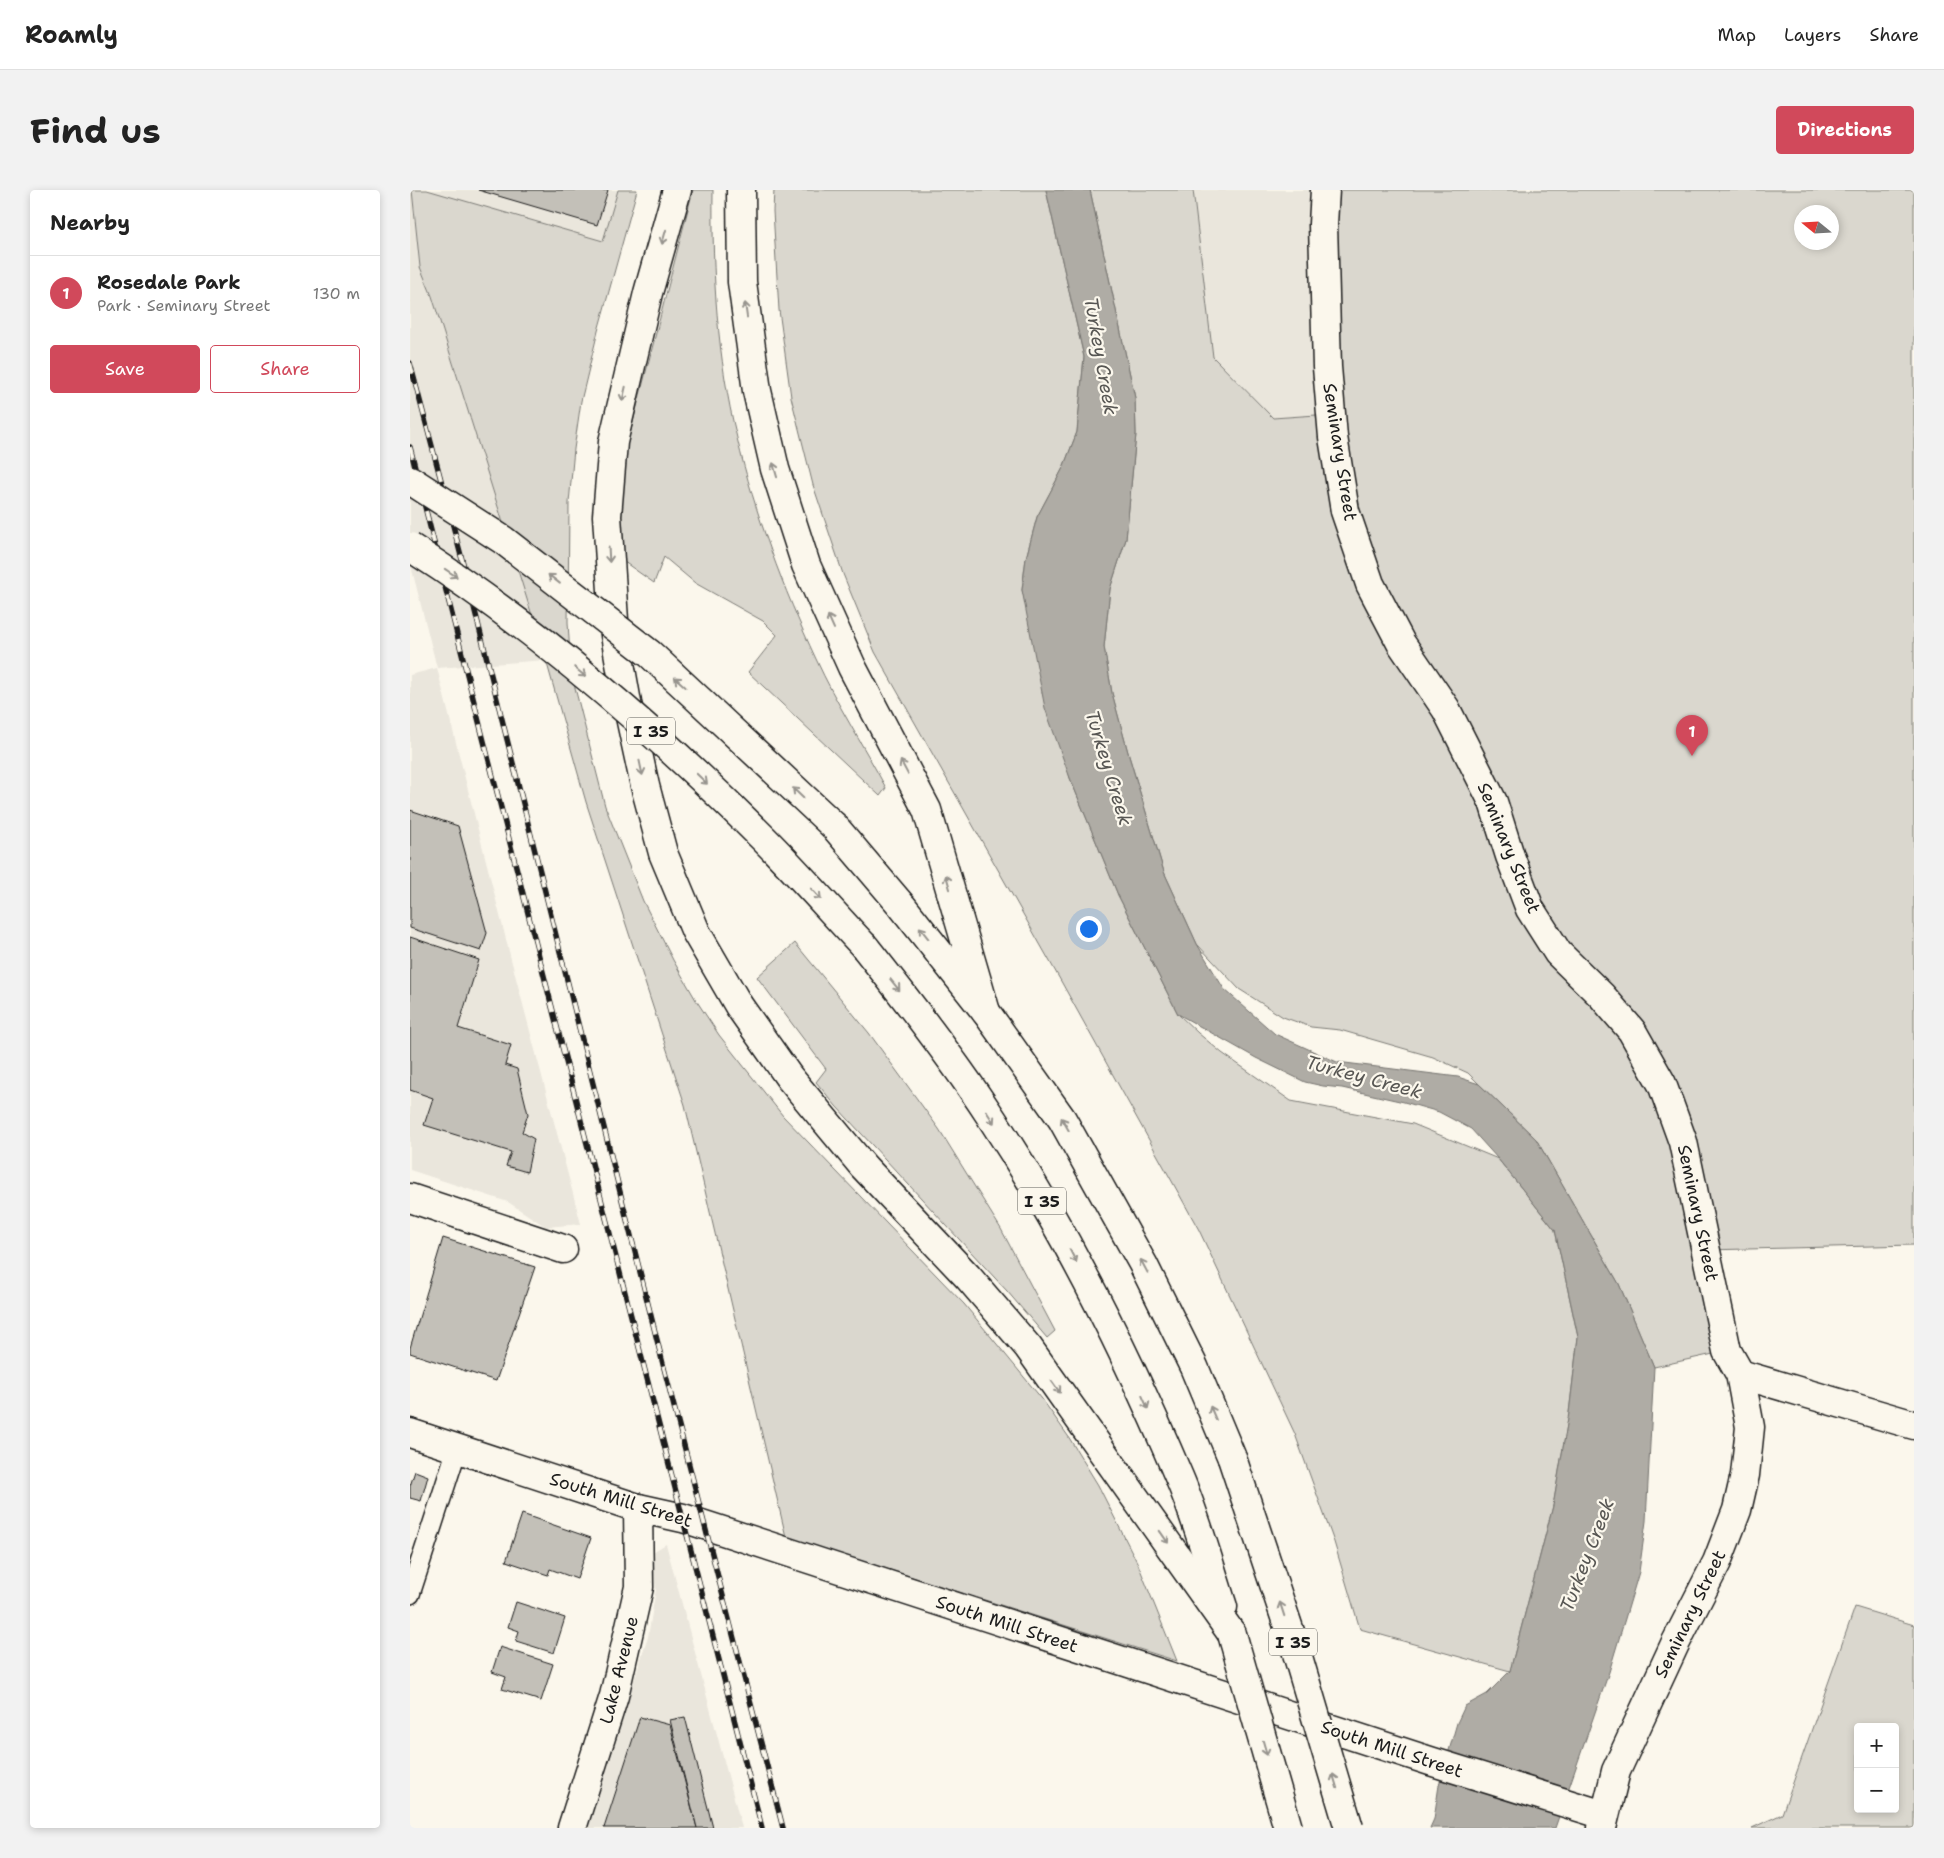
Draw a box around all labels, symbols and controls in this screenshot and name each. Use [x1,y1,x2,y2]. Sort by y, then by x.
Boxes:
text: Roamly [25,19,118,51]
text: Map [1718,23,1756,47]
text: Layers [1784,23,1841,47]
text: Share [1869,23,1919,47]
button: Directions [1776,106,1914,154]
text: Find us [30,107,161,154]
north arrow [1794,205,1839,250]
text: Nearby [50,209,130,237]
one-way arrow [658,228,668,244]
text: Rosedale Park [97,270,241,295]
text: 1 [62,283,70,304]
text: 130 m [313,283,360,304]
text: Park · Seminary Street [97,295,271,316]
water label: Turkey Creek [1078,295,1124,417]
one-way arrow [740,302,750,318]
button: Save [50,345,200,393]
button: Share [210,345,360,393]
street label: Seminary Street [1317,381,1363,523]
one-way arrow [619,386,628,402]
one-way arrow [770,462,779,478]
one-way arrow [604,547,613,563]
one-way arrow [444,568,458,578]
one-way arrow [548,574,561,585]
one-way arrow [826,615,836,630]
one-way arrow [573,666,586,677]
one-way arrow [674,676,687,688]
water label: Turkey Creek [1080,707,1138,829]
pin: 1 [1676,715,1708,756]
road number: I 35 [627,718,675,744]
one-way arrow [637,759,646,775]
one-way arrow [899,760,908,775]
one-way arrow [696,773,708,785]
street label: Seminary Street [1472,779,1546,917]
one-way arrow [792,787,805,799]
one-way arrow [942,874,952,890]
one-way arrow [810,888,822,901]
your location [1076,916,1102,942]
one-way arrow [918,927,929,940]
one-way arrow [890,978,901,991]
water label: Turkey Creek [1303,1049,1425,1105]
one-way arrow [986,1109,996,1123]
one-way arrow [1059,1118,1069,1132]
street label: Seminary Street [1672,1142,1724,1284]
road number: I 35 [1018,1188,1066,1214]
one-way arrow [1069,1248,1078,1263]
one-way arrow [1139,1259,1148,1274]
one-way arrow [1051,1380,1061,1394]
one-way arrow [1141,1394,1151,1409]
one-way arrow [1208,1406,1218,1421]
street label: South Mill Street [547,1467,695,1533]
water label: Turkey Creek [1554,1495,1620,1615]
one-way arrow [1159,1530,1169,1544]
street label: Seminary Street [1649,1546,1731,1682]
street label: South Mill Street [933,1590,1081,1658]
one-way arrow [1277,1601,1287,1617]
street label: Lake Avenue [594,1614,644,1726]
road number: I 35 [1269,1628,1317,1655]
street label: South Mill Street [1318,1715,1466,1783]
map controls [1854,1723,1899,1813]
button: + [1854,1723,1899,1768]
one-way arrow [1261,1740,1270,1756]
button: − [1854,1768,1899,1813]
one-way arrow [1329,1774,1339,1790]

